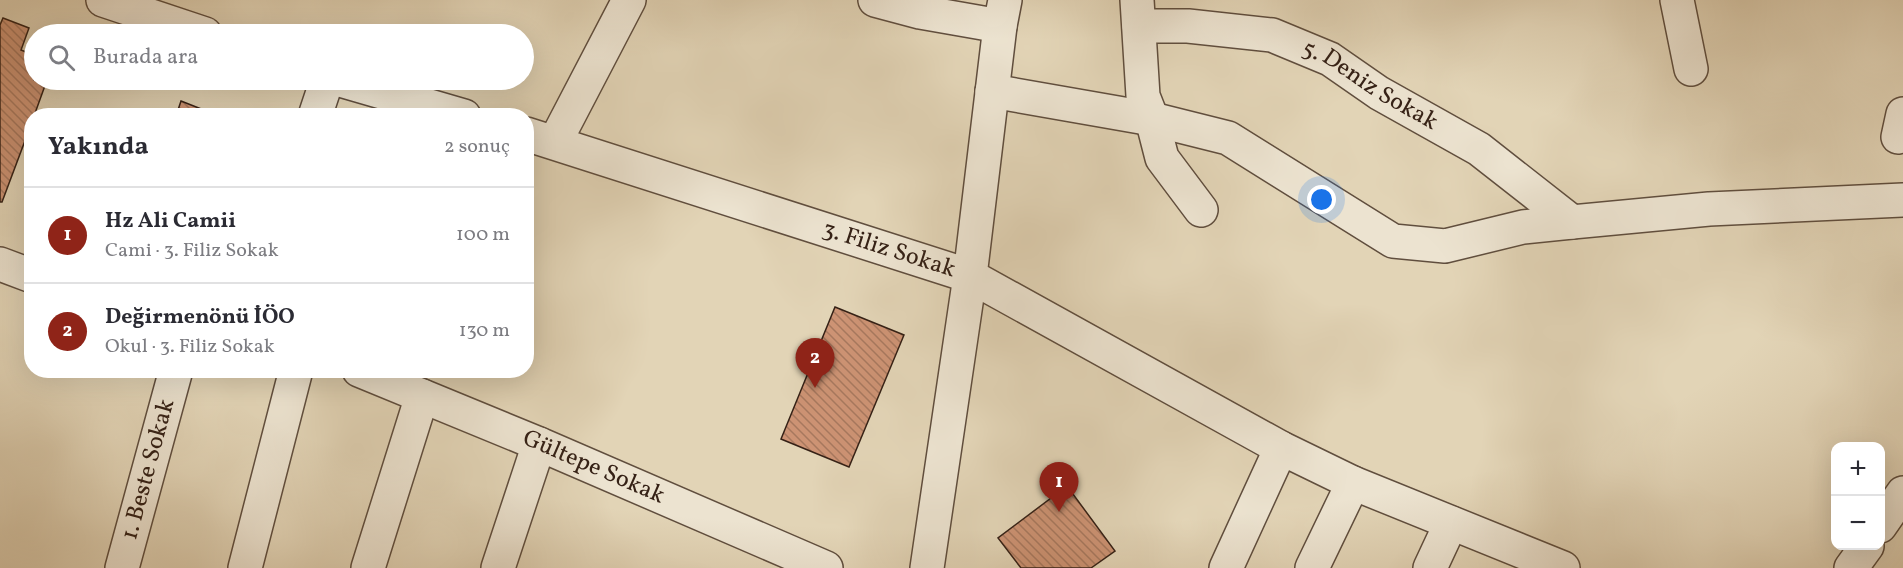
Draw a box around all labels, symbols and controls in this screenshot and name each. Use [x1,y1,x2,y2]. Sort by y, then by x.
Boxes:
search box [24,24,534,90]
street label: 5. Deniz Sokak [1297,32,1444,139]
icon: search [45,41,78,74]
text: Burada ara [93,42,198,73]
text: Yakında [48,129,149,165]
text: 2 sonuç [444,133,510,161]
your location [1307,185,1336,214]
text: Hz Ali Camii [105,206,236,237]
street label: 3. Filiz Sokak [818,213,960,287]
text: 1 [63,221,72,249]
text: 100 m [456,221,510,249]
text: Cami · 3. Filiz Sokak [105,237,279,265]
text: Değirmenönü İÖO [105,302,295,333]
text: 2 [62,317,73,345]
text: 130 m [459,317,510,345]
text: Okul · 3. Filiz Sokak [105,333,275,361]
pin: 2 [796,338,834,388]
street label: 1. Beste Sokak [113,395,184,544]
street label: Gültepe Sokak [517,422,670,513]
map controls [1831,442,1885,550]
button: + [1831,442,1885,496]
pin: 1 [1040,462,1078,512]
button: − [1831,496,1885,550]

